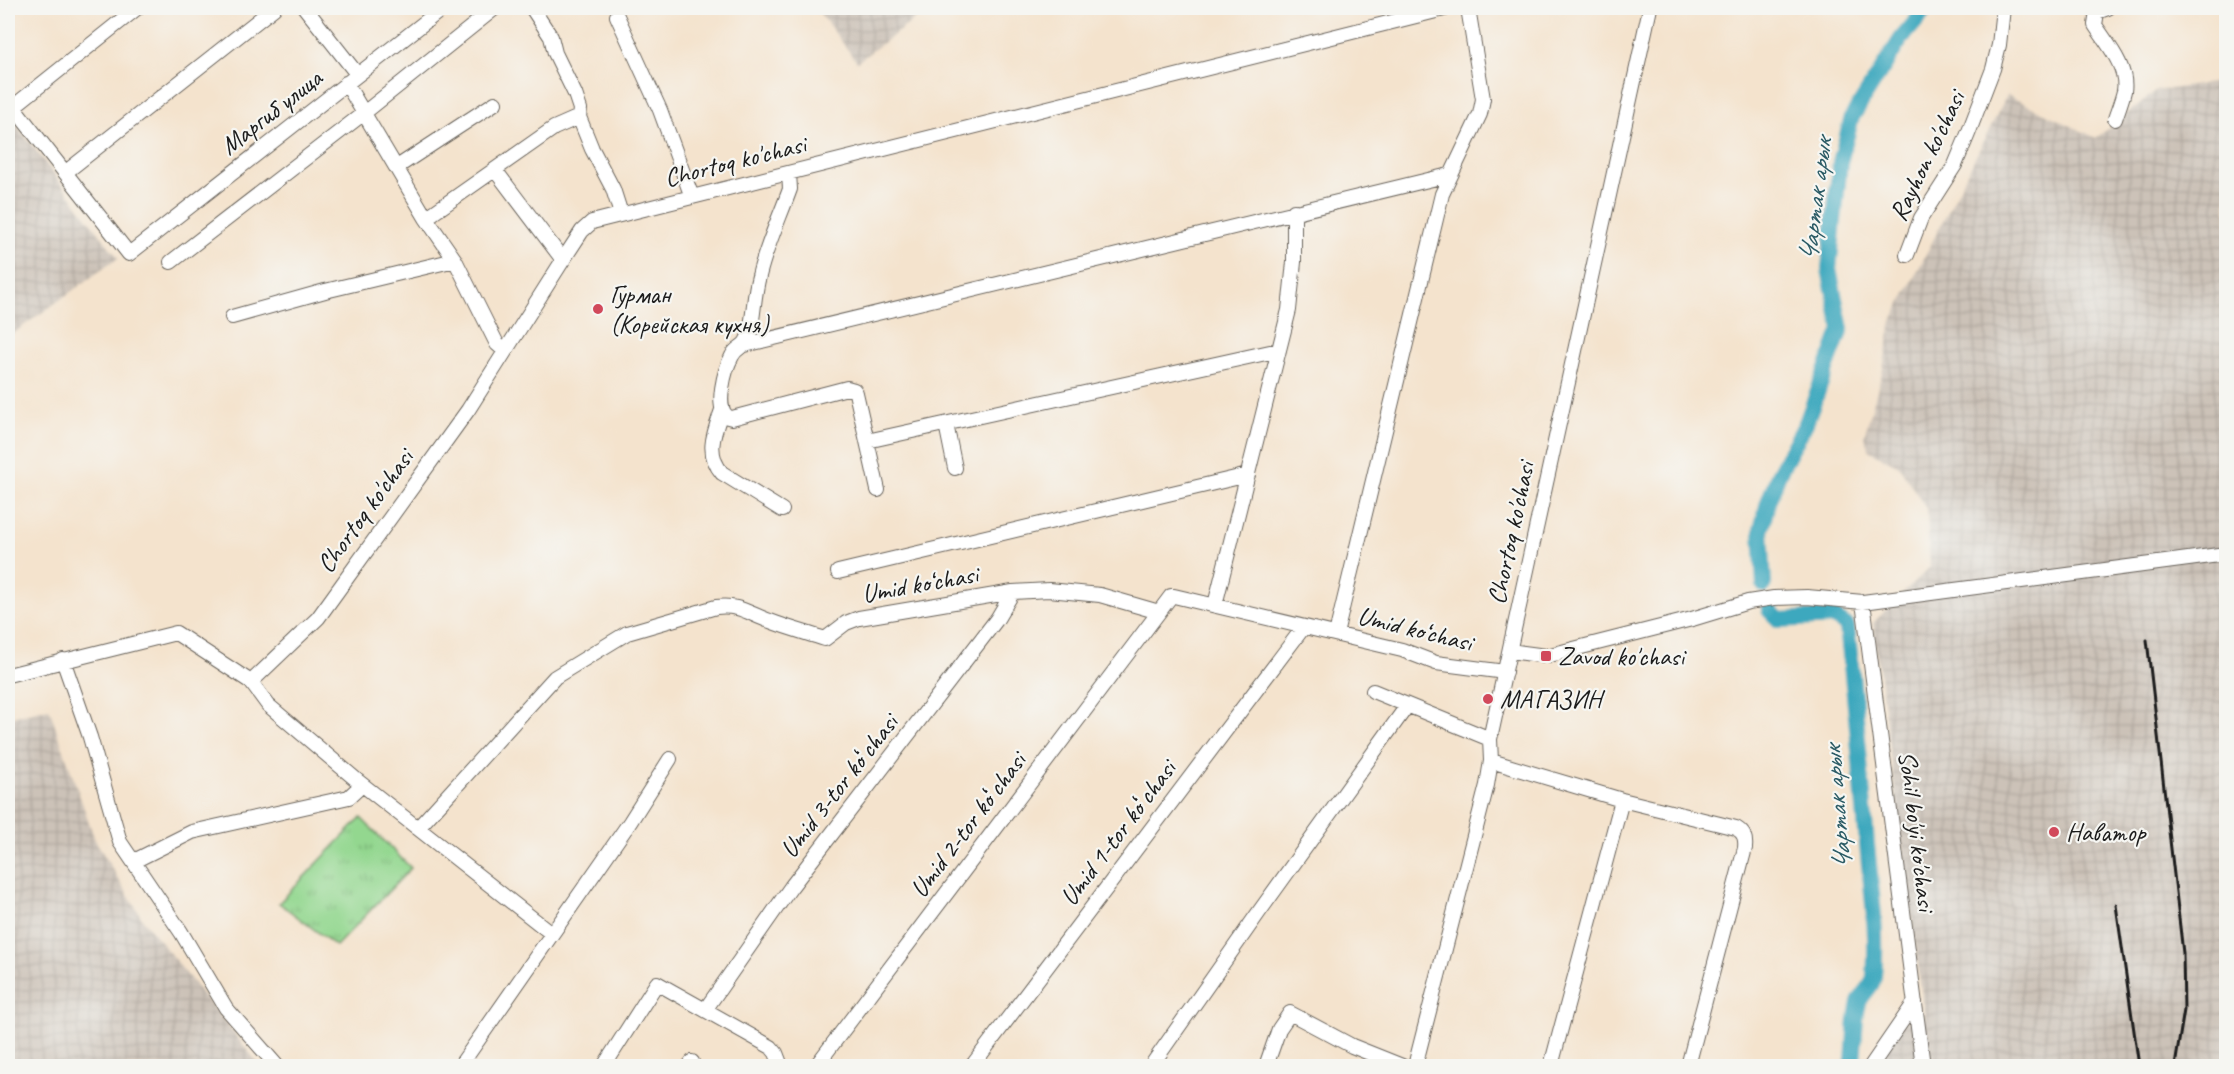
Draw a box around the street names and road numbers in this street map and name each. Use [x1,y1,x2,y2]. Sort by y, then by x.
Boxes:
street label: Маргиб улица [213,61,330,162]
street label: Rayhon ko'chasi [1881,83,1974,226]
street label: Chortoq ko'chasi [661,127,812,195]
street label: Chortoq ko'chasi [309,440,423,579]
street label: Chortoq ko'chasi [1480,456,1543,607]
street label: Umid ko‘chasi [859,557,984,610]
street label: Umid ko‘chasi [1354,599,1479,660]
street label: Umid 3-tor koʻchasi [773,705,907,864]
street label: Umid 2-tor koʻchasi [903,743,1035,904]
street label: Sohil bo'yi ko'chasi [1891,749,1944,916]
street label: Umid 1-tor koʻchasi [1053,751,1185,912]

